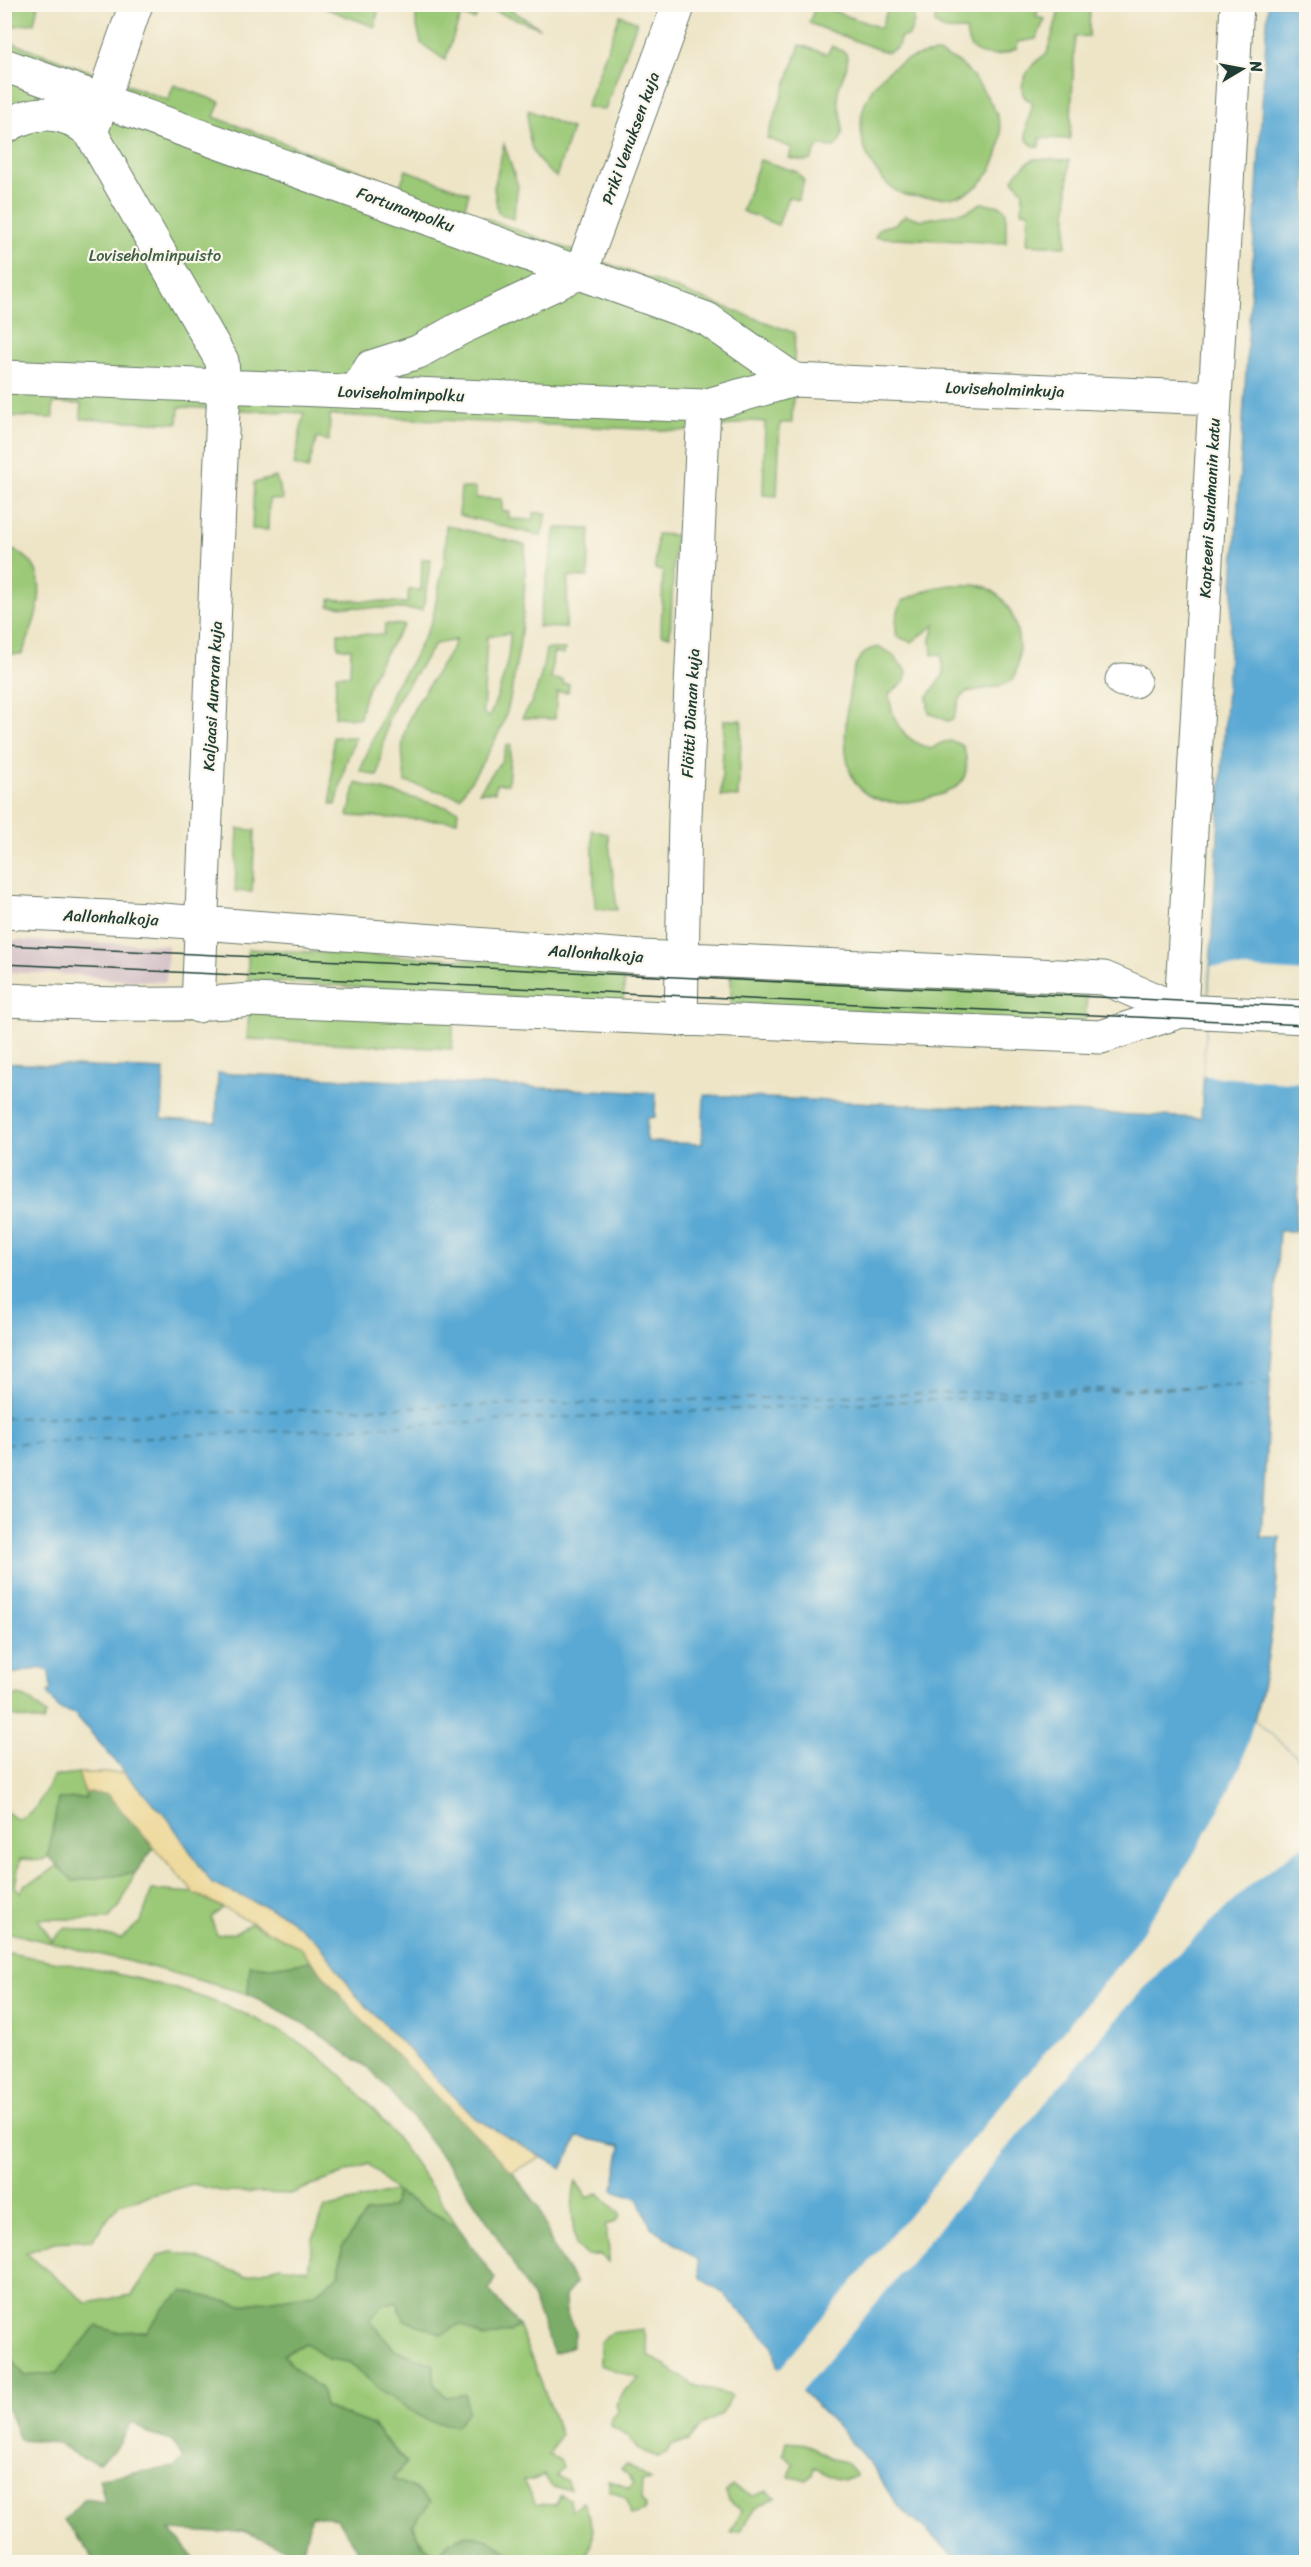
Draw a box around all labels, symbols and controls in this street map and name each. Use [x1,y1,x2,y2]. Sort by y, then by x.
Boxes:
north arrow [1212,39,1272,99]
text: N [1241,58,1272,75]
street label: Priki Venuksen kuja [593,68,668,209]
street label: Fortunanpolku [353,178,459,241]
park label: Loviseholminpuisto [89,241,221,270]
street label: Loviseholminkuja [945,373,1065,406]
street label: Loviseholminpolku [337,377,465,410]
street label: Kapteeni Sundmanin katu [1190,417,1229,599]
street label: Kaljaasi Auroran kuja [194,620,231,772]
street label: Flöitti Dianan kuja [673,648,708,778]
street label: Aallonhalkoja [62,900,160,935]
street label: Aallonhalkoja [546,936,645,971]

